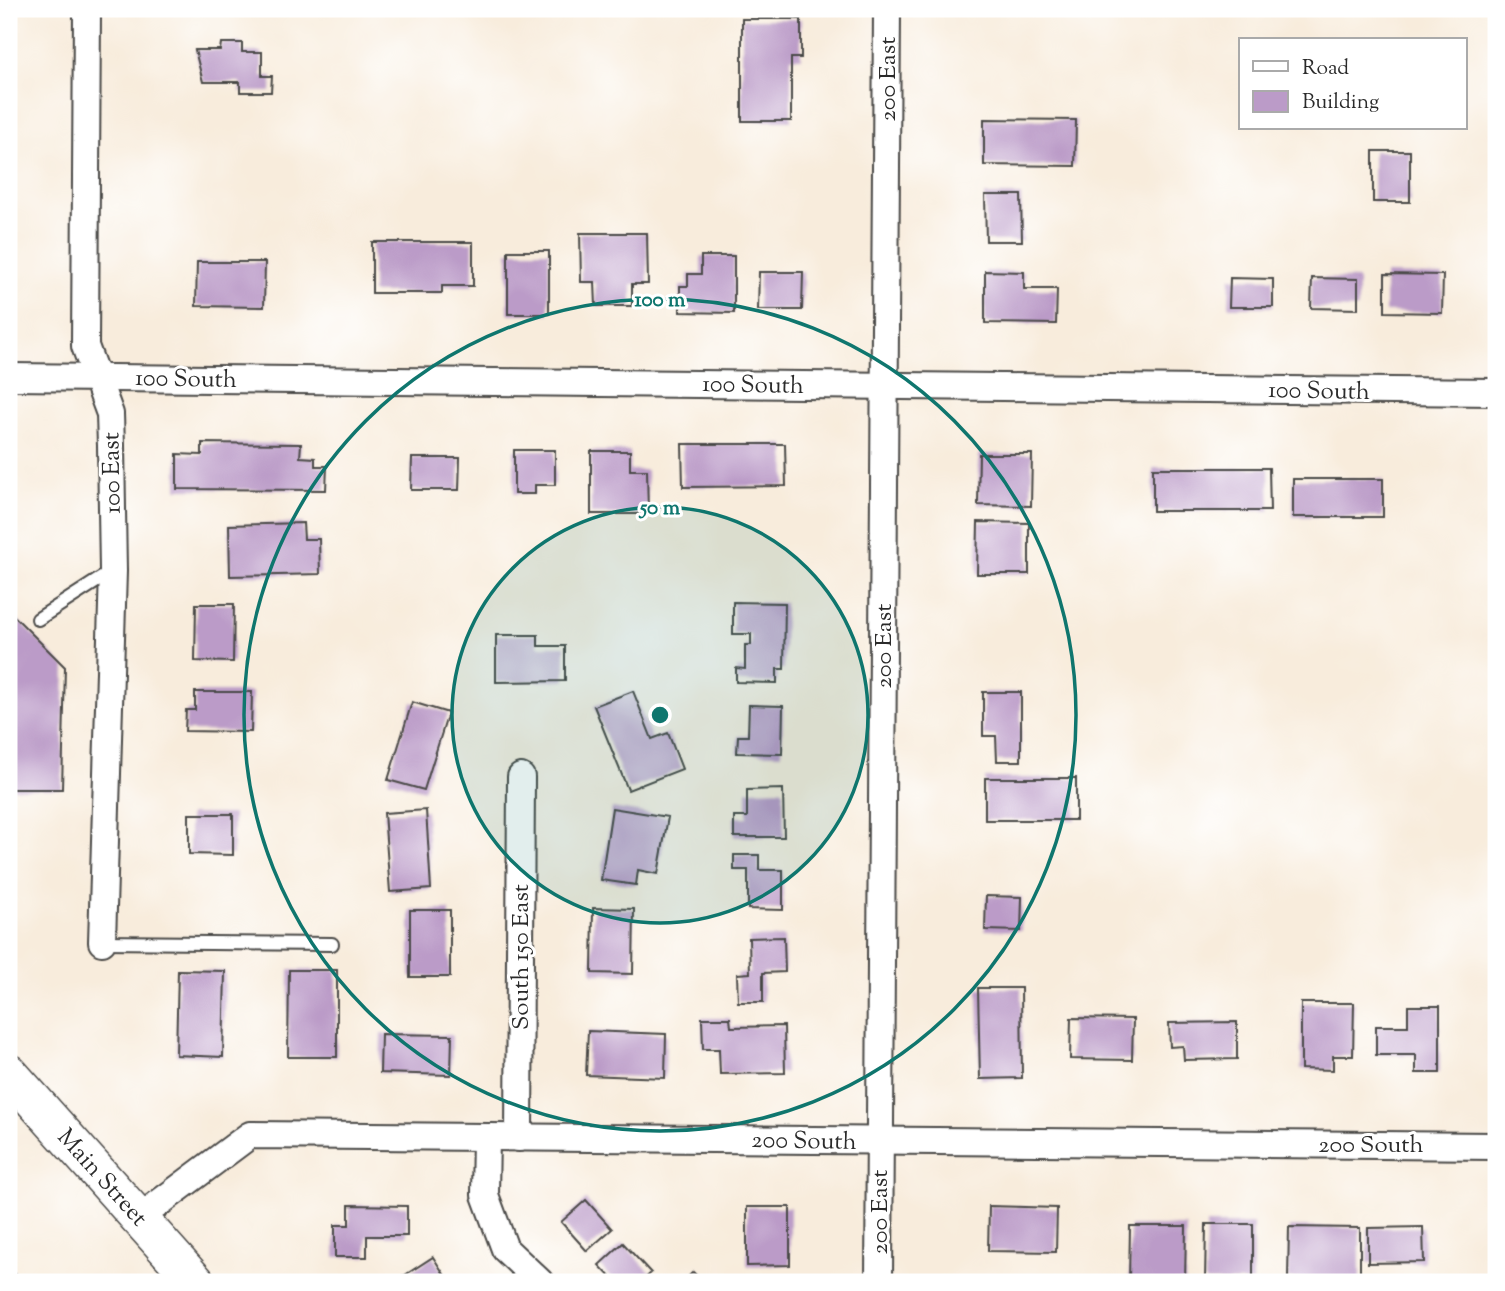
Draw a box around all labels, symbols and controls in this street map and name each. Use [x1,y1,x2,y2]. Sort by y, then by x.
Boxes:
street label: 200 East [872,37,906,121]
legend [1239,38,1466,130]
text: Road [1302,54,1349,84]
text: Building [1302,88,1379,118]
text: 100 m [635,286,686,316]
street label: 100 South [135,362,237,398]
street label: 100 South [702,368,804,404]
street label: 100 South [1268,374,1370,410]
street label: 100 East [95,432,131,514]
text: 50 m [638,494,681,524]
street label: 200 East [868,604,902,688]
centre of rings [648,703,672,727]
street label: South 150 East [505,884,539,1030]
street label: Main Street [48,1122,155,1235]
street label: 200 South [751,1124,857,1160]
street label: 200 South [1318,1129,1424,1163]
street label: 200 East [864,1170,898,1254]

